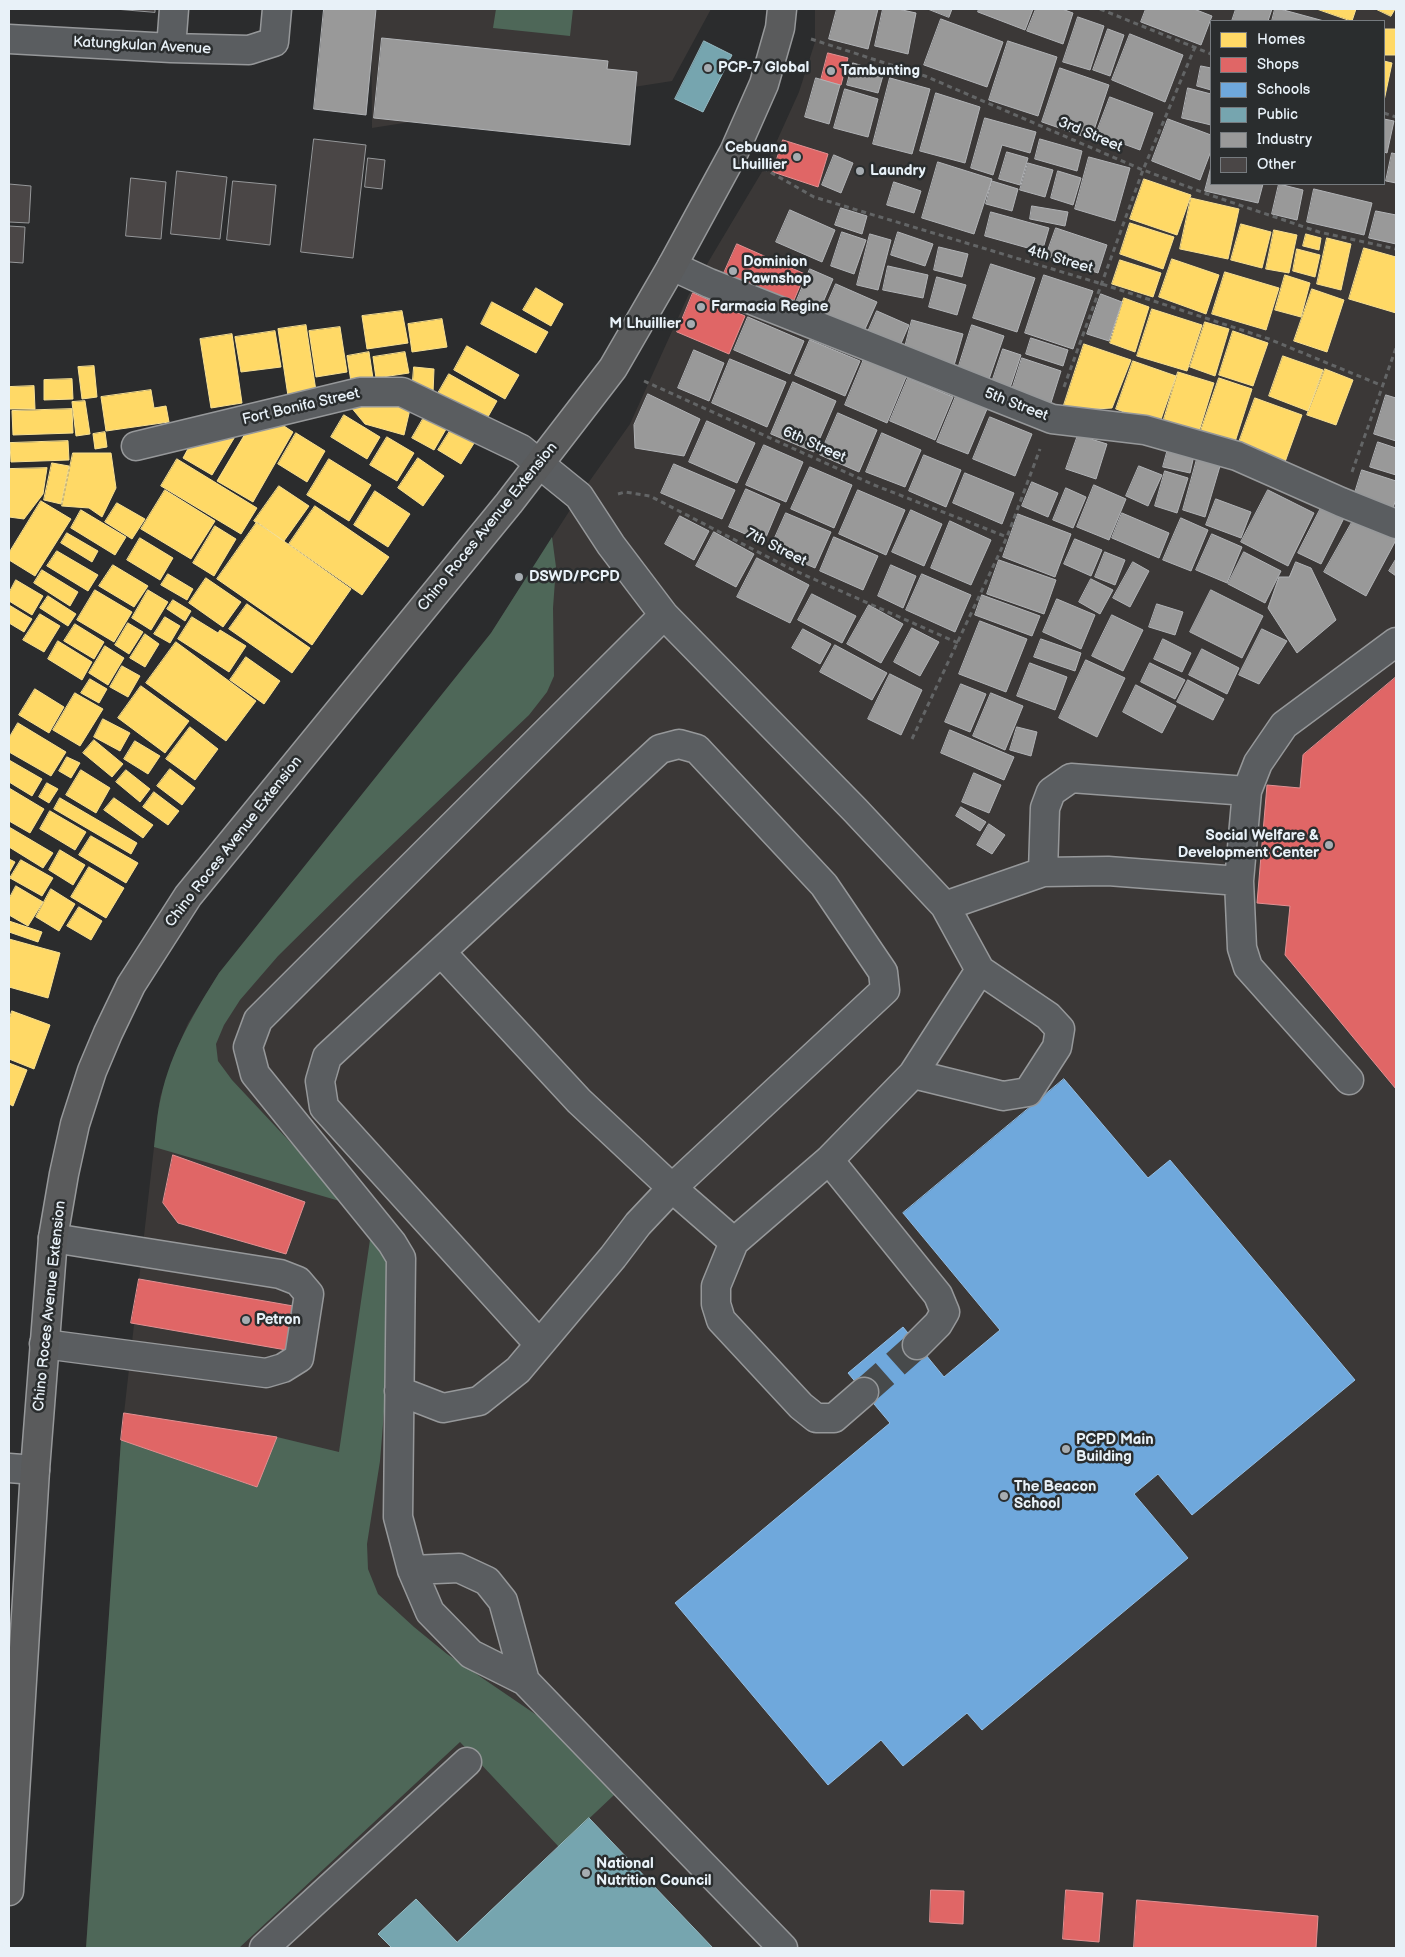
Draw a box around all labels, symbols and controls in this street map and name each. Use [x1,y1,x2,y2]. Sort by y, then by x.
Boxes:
legend [1210,20,1385,185]
text: Homes [1257,30,1305,49]
street label: Katungkulan Avenue [73,33,211,59]
text: Shops [1257,55,1299,74]
place label: PCP-7 Global [718,59,809,77]
marker: PCP-7 Global [702,62,714,74]
place label: Tambunting [841,62,920,80]
marker: Tambunting [825,65,837,77]
text: Schools [1257,80,1310,99]
text: Public [1257,105,1298,124]
street label: 3rd Street [1055,113,1125,157]
text: Industry [1257,130,1312,149]
place label: Cebuana Lhuillier [725,139,787,174]
marker: Cebuana Lhuillier [791,151,803,163]
text: Other [1257,155,1296,174]
place label: Laundry [870,162,926,180]
marker: Laundry [854,165,866,177]
street label: 4th Street [1025,242,1095,278]
place label: Dominion Pawnshop [743,253,811,288]
marker: Dominion Pawnshop [727,265,739,277]
place label: Farmacia Regine [711,298,828,316]
marker: Farmacia Regine [695,301,707,313]
place label: M Lhuillier [609,315,681,333]
marker: M Lhuillier [685,318,697,330]
street label: Fort Bonifa Street [241,385,361,429]
street label: 5th Street [982,385,1050,425]
street label: 6th Street [780,423,848,467]
street label: Chino Roces Avenue Extension [414,439,562,615]
street label: 7th Street [743,525,809,571]
place label: DSWD/PCPD [529,568,620,586]
marker: DSWD/PCPD [513,571,525,583]
street label: Chino Roces Avenue Extension [162,753,306,931]
place label: Social Welfare & Development Center [1178,827,1319,862]
marker: Social Welfare & Development Center [1323,839,1335,851]
street label: Chino Roces Avenue Extension [30,1200,70,1412]
place label: Petron [256,1311,301,1329]
marker: Petron [240,1314,252,1326]
place label: PCPD Main Building [1076,1431,1154,1466]
marker: PCPD Main Building [1060,1443,1072,1455]
place label: The Beacon School [1014,1478,1096,1513]
marker: The Beacon School [998,1490,1010,1502]
place label: National Nutrition Council [596,1855,712,1890]
marker: National Nutrition Council [580,1867,592,1879]

